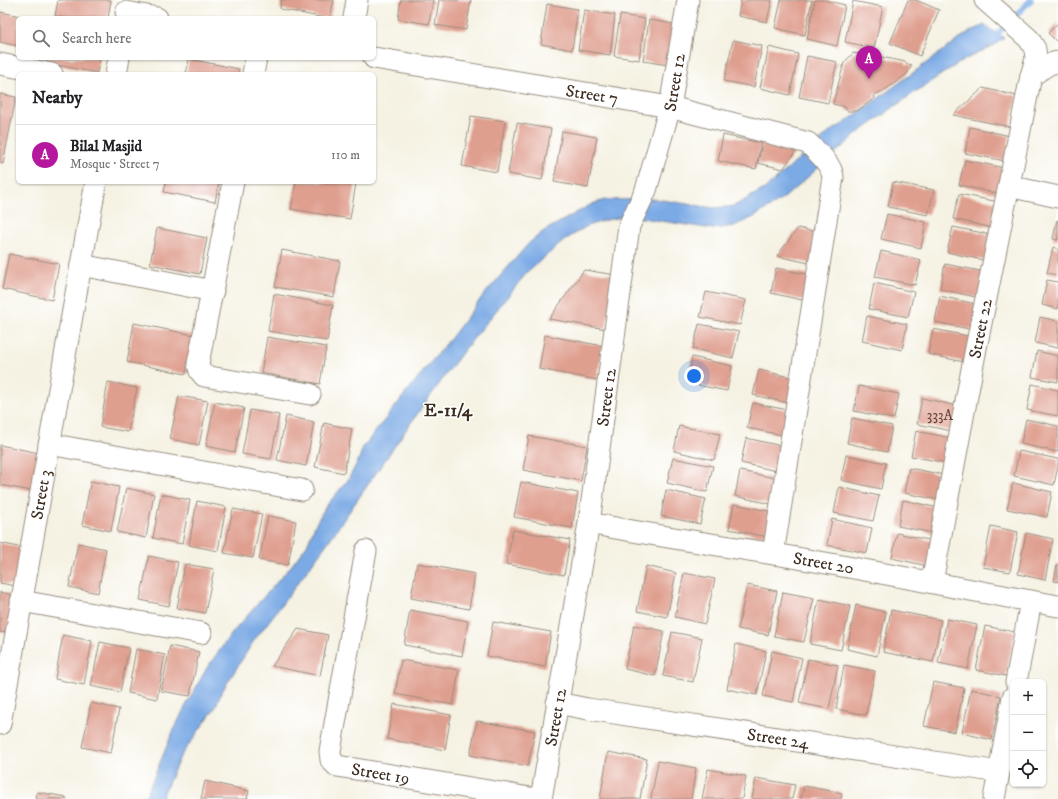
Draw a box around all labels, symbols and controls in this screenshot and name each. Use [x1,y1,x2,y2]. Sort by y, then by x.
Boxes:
search box [16,16,376,60]
icon: search [30,27,52,49]
text: Search here [62,29,131,48]
pin: A [856,46,882,79]
street label: Street 12 [659,51,691,113]
street label: Street 7 [564,80,620,110]
text: Nearby [32,87,82,109]
text: Bilal Masjid [70,137,142,156]
text: A [41,147,49,163]
text: 110 m [331,147,360,163]
text: Mosque · Street 7 [70,156,160,172]
street label: Street 22 [964,296,998,360]
street label: Street 12 [592,366,622,428]
your location [684,366,704,386]
district label: E-11/4 [424,400,473,422]
house number: 333A [927,406,954,425]
street label: Street 3 [26,468,57,521]
street label: Street 20 [791,547,856,580]
map controls [1010,679,1046,787]
button: + [1010,679,1046,715]
street label: Street 12 [540,686,572,748]
button: − [1010,715,1046,751]
street label: Street 24 [746,724,812,755]
button: locate [1010,751,1046,787]
street label: Street 19 [350,759,411,790]

